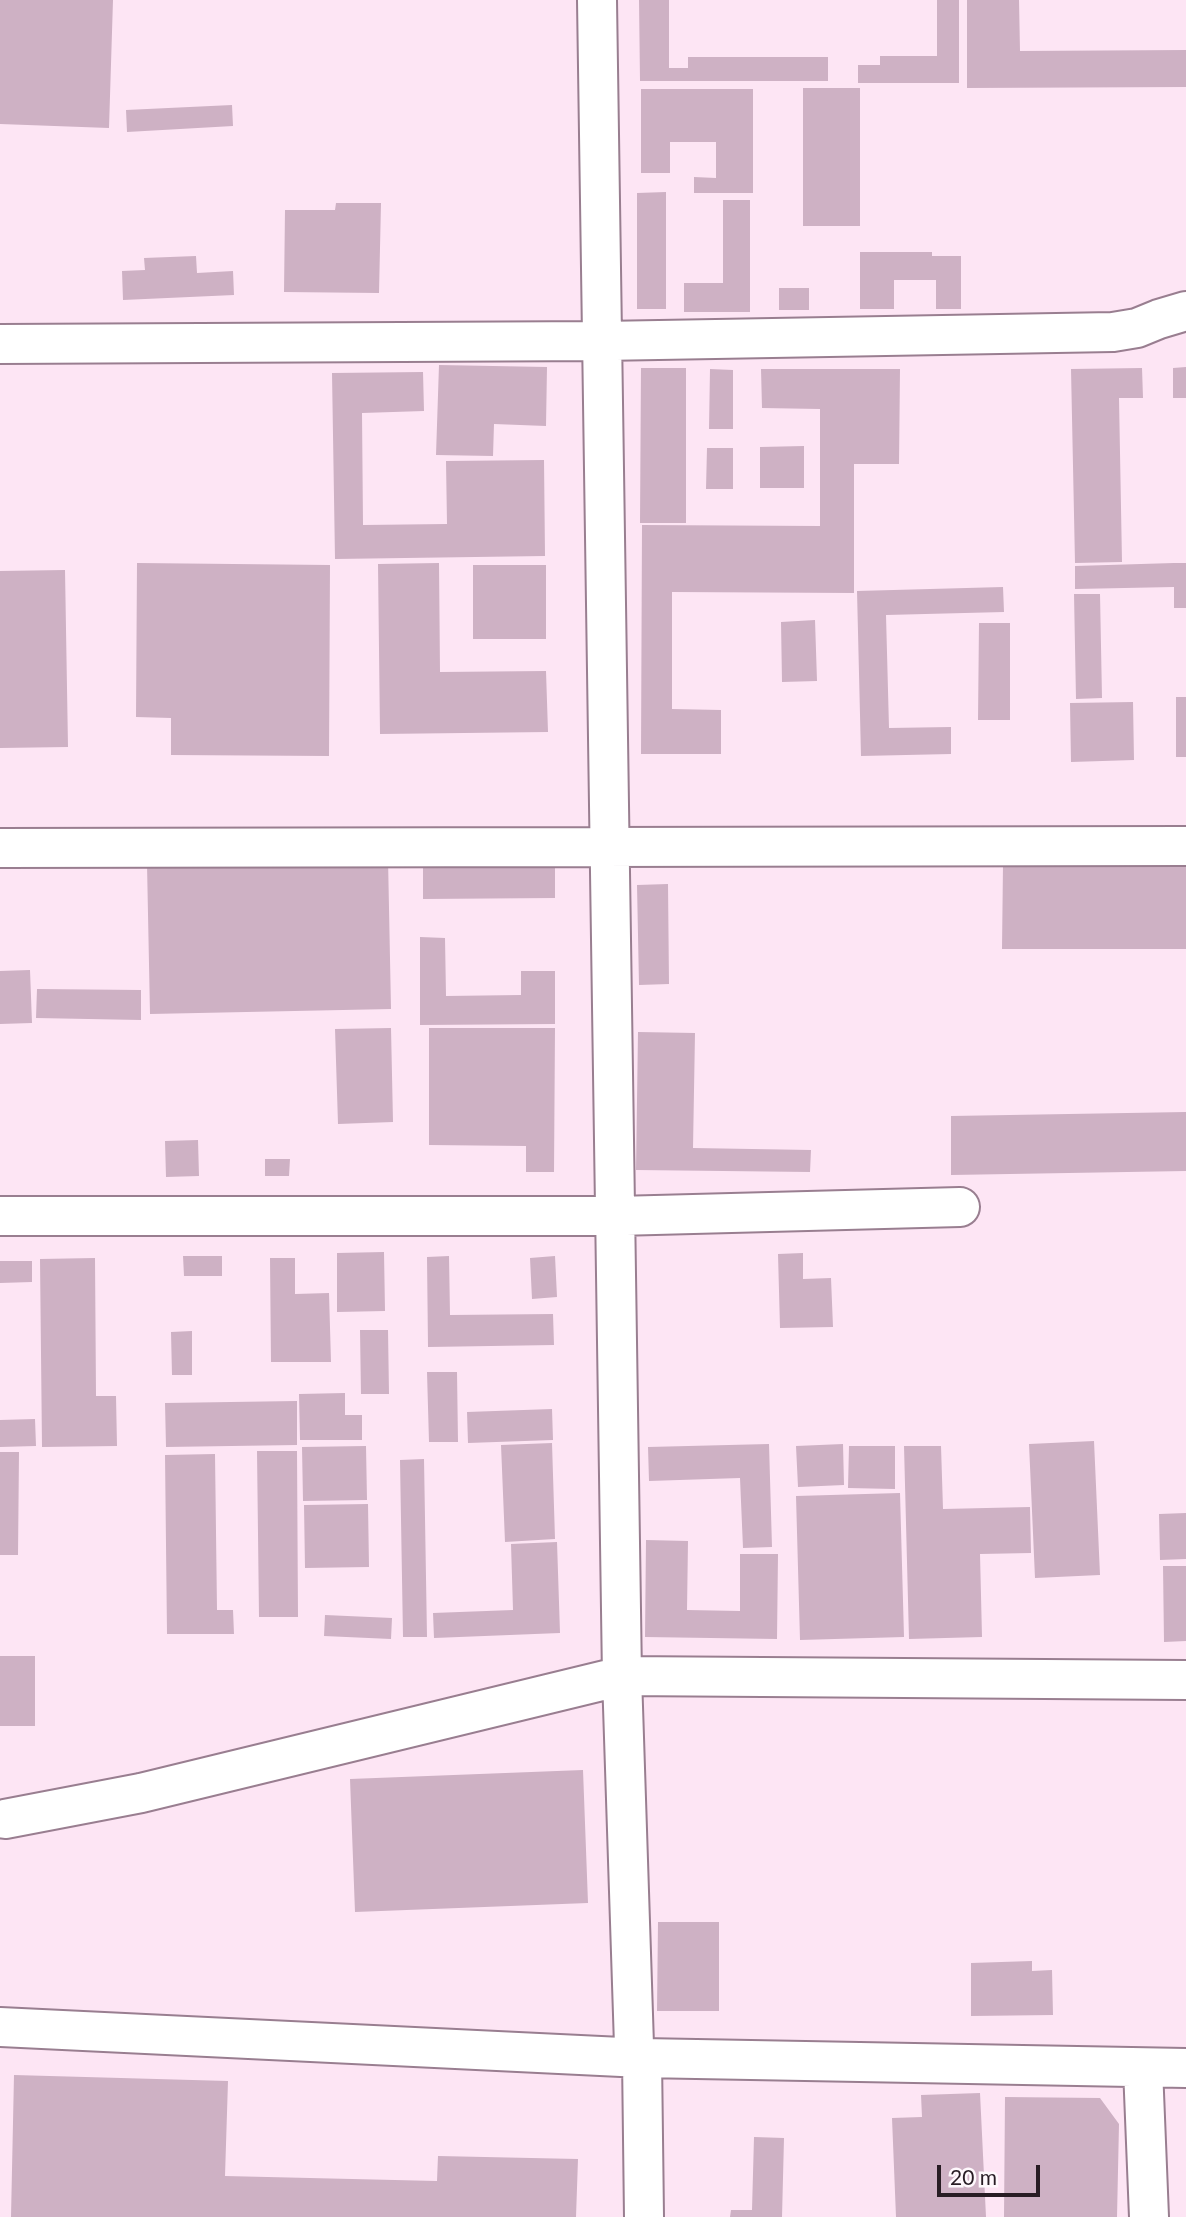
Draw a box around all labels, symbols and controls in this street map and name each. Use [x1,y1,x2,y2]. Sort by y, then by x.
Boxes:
scale bar [941,2150,1044,2194]
text: 20 m [950,2164,997,2189]

